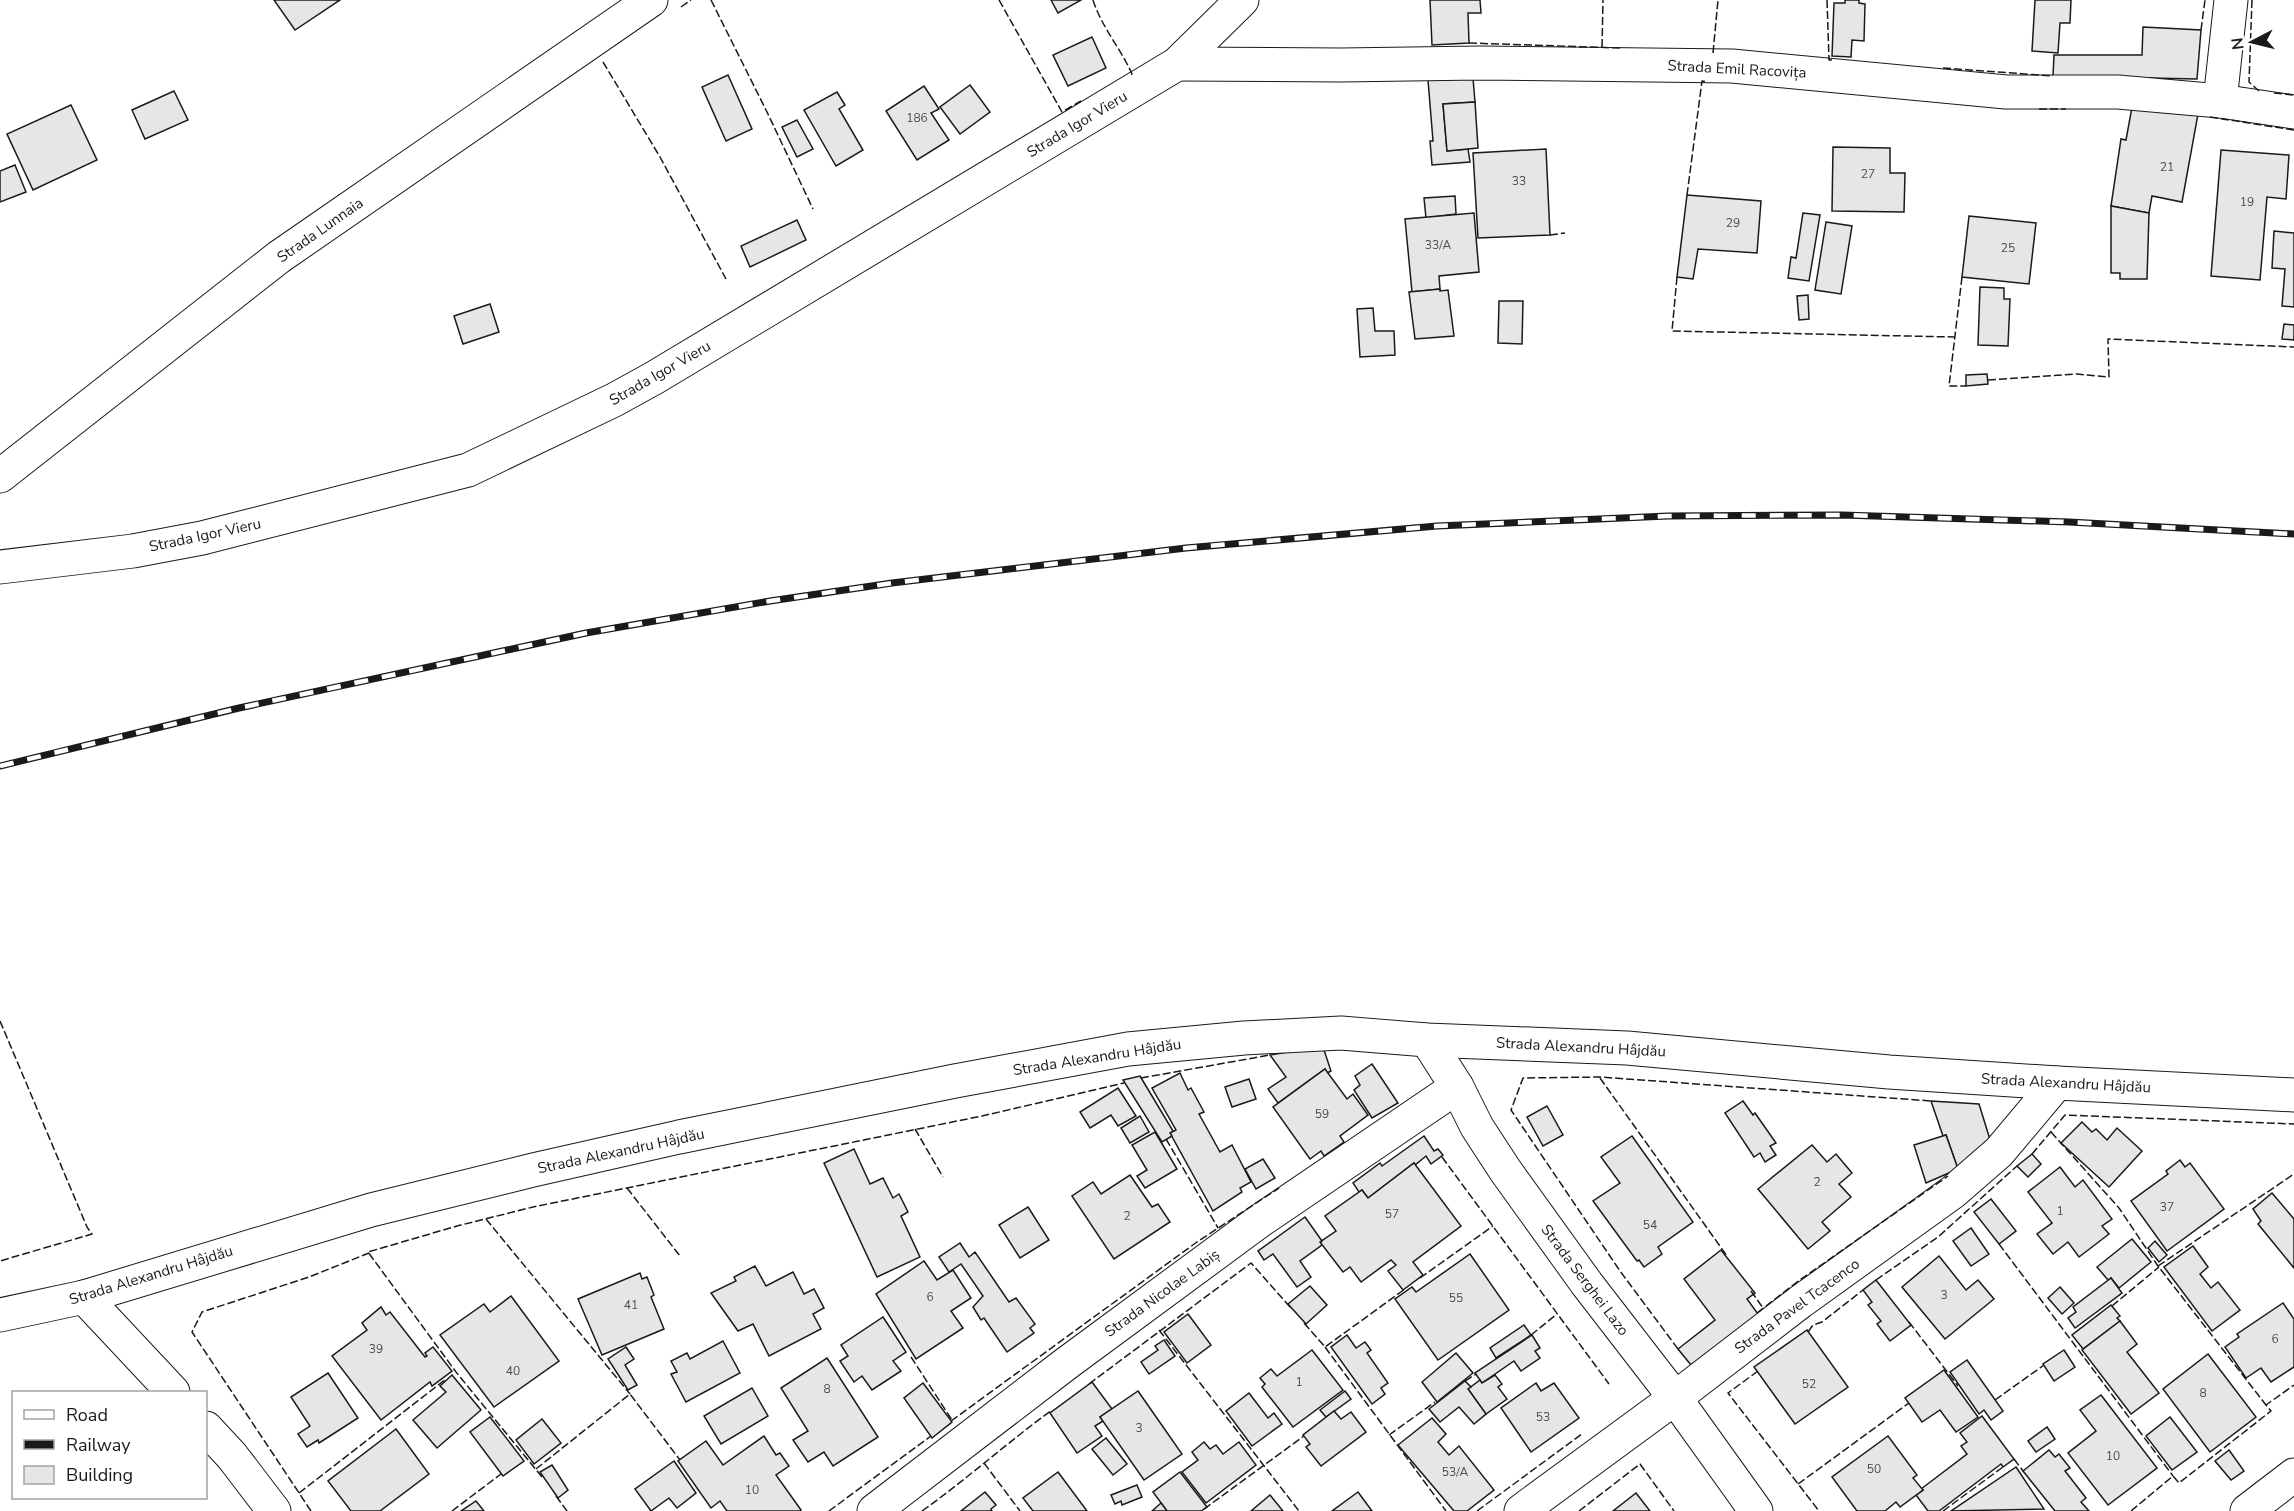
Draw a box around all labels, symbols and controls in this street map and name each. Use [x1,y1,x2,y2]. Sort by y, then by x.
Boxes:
north arrow [2222,12,2282,72]
text: N [2226,36,2250,51]
street label: Strada Emil Racovița [1667,55,1807,83]
street label: Strada Igor Vieru [1023,86,1131,162]
house number: 186 [906,110,928,126]
house number: 21 [2160,159,2174,175]
house number: 27 [1861,166,1875,182]
house number: 33 [1512,173,1526,189]
street label: Strada Lunnaia [273,193,367,267]
house number: 19 [2240,194,2254,210]
house number: 29 [1726,215,1740,231]
house number: 33/A [1425,237,1451,253]
house number: 25 [2001,240,2015,256]
street label: Strada Igor Vieru [606,336,714,410]
street label: Strada Igor Vieru [147,513,263,557]
street label: Strada Alexandru Hâjdău [1496,1033,1666,1061]
street label: Strada Alexandru Hâjdău [1011,1034,1183,1080]
street label: Strada Alexandru Hâjdău [1981,1069,2151,1097]
house number: 59 [1315,1106,1329,1122]
street label: Strada Alexandru Hâjdău [536,1124,706,1178]
house number: 2 [1813,1174,1821,1190]
house number: 37 [2160,1199,2174,1215]
house number: 1 [2056,1203,2064,1219]
house number: 57 [1385,1206,1399,1222]
house number: 2 [1123,1208,1131,1224]
house number: 54 [1643,1217,1657,1233]
street label: Strada Serghei Lazo [1537,1220,1633,1340]
street label: Strada Alexandru Hâjdău [67,1241,235,1309]
street label: Strada Nicolae Labiș [1100,1244,1224,1342]
street label: Strada Pavel Tcacenco [1730,1254,1864,1358]
house number: 3 [1940,1287,1948,1303]
house number: 6 [926,1289,934,1305]
house number: 55 [1449,1290,1463,1306]
house number: 41 [624,1297,638,1313]
house number: 6 [2271,1331,2279,1347]
house number: 39 [369,1341,383,1357]
house number: 40 [506,1363,520,1379]
house number: 1 [1295,1374,1303,1390]
house number: 52 [1802,1376,1816,1392]
house number: 8 [823,1381,831,1397]
house number: 8 [2199,1385,2207,1401]
legend [12,1391,207,1499]
text: Road [66,1403,108,1427]
house number: 53 [1536,1409,1550,1425]
house number: 3 [1135,1420,1143,1436]
text: Railway [66,1433,131,1457]
house number: 10 [2106,1448,2120,1464]
house number: 50 [1867,1461,1881,1477]
text: Building [66,1463,133,1487]
house number: 53/A [1442,1464,1468,1480]
house number: 10 [745,1482,759,1498]

